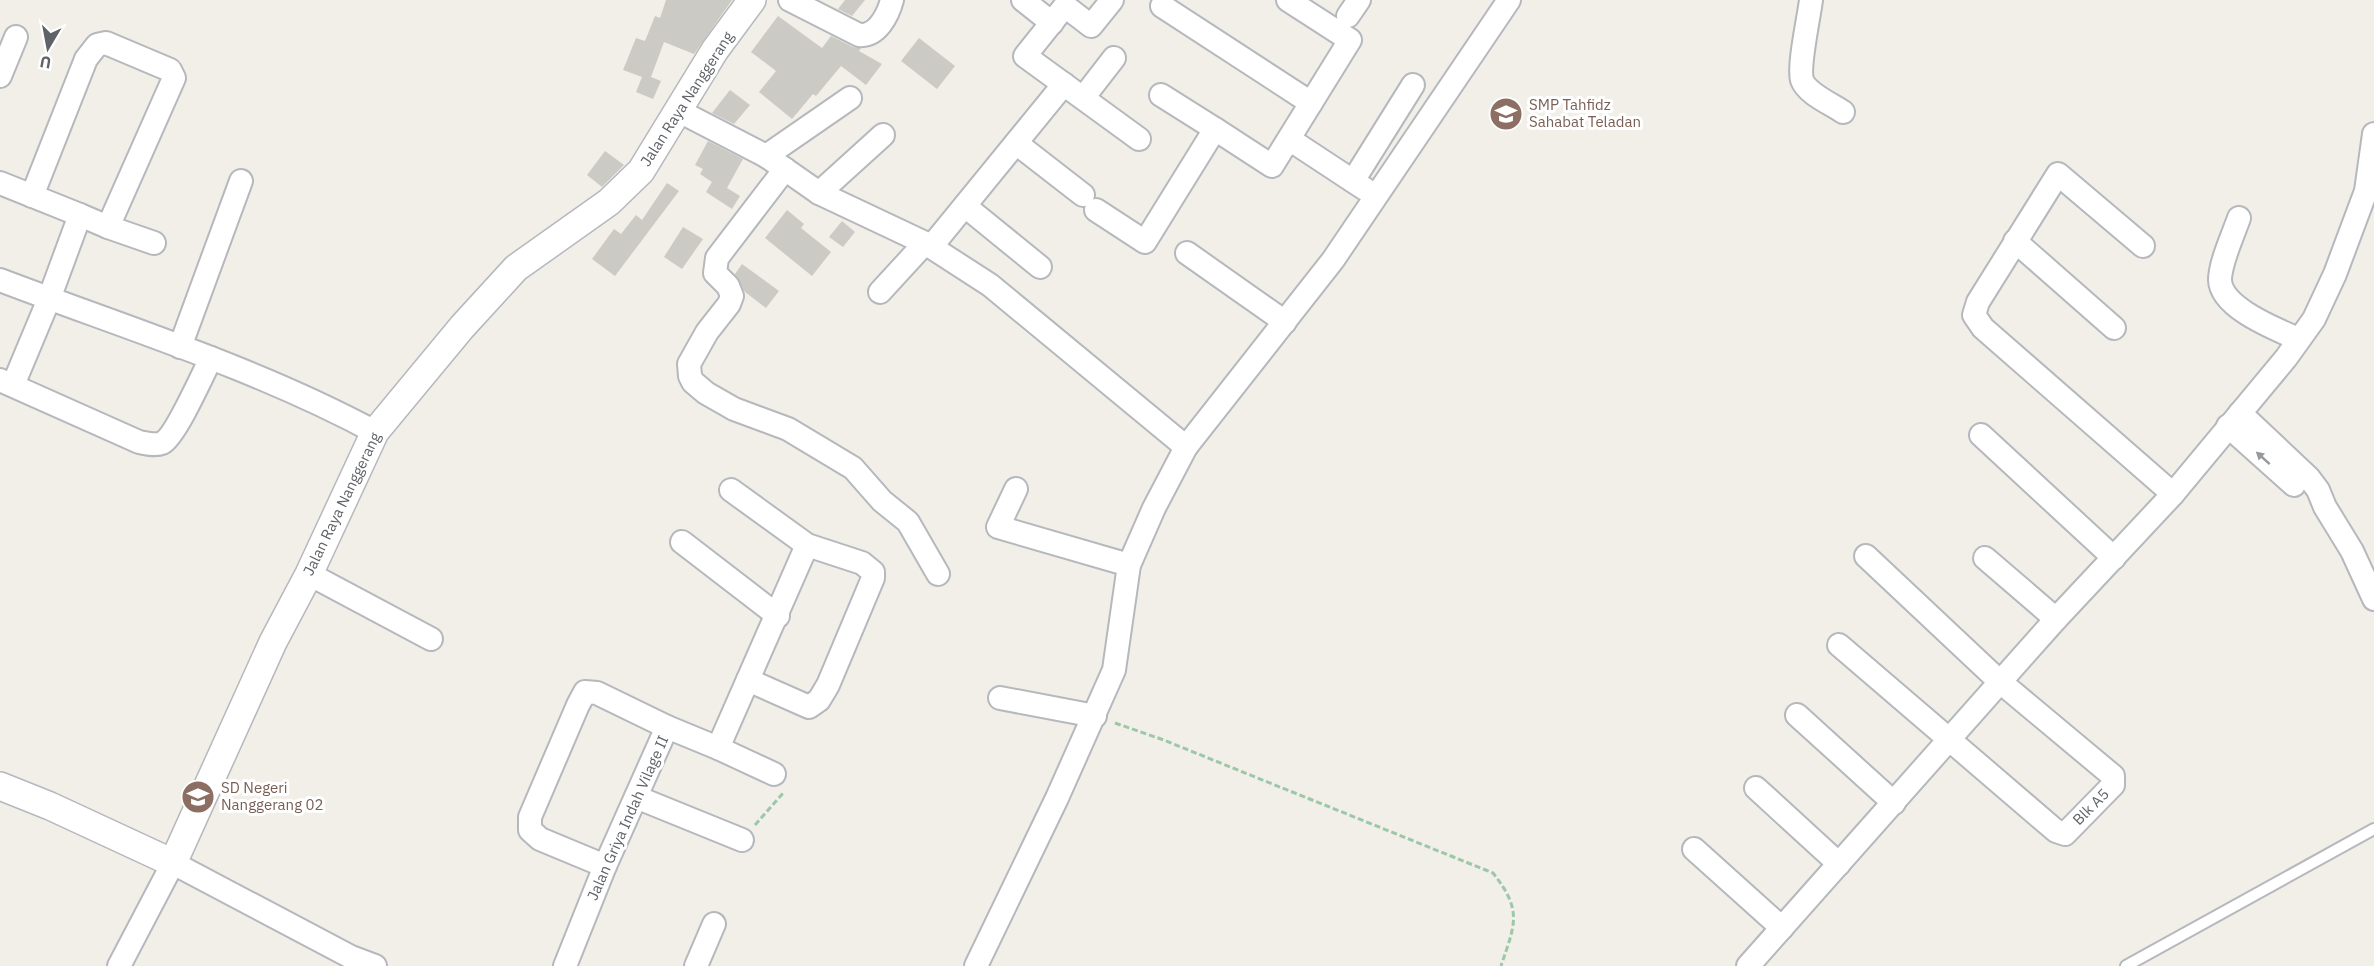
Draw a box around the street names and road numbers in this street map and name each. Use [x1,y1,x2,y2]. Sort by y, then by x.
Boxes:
street label: Jalan Raya Nanggerang [636,28,737,170]
street label: Jalan Raya Nanggerang [299,429,385,579]
street label: Jalan Griya Indah Vilage II [583,733,672,903]
street label: Blk A5 [2068,784,2113,829]

